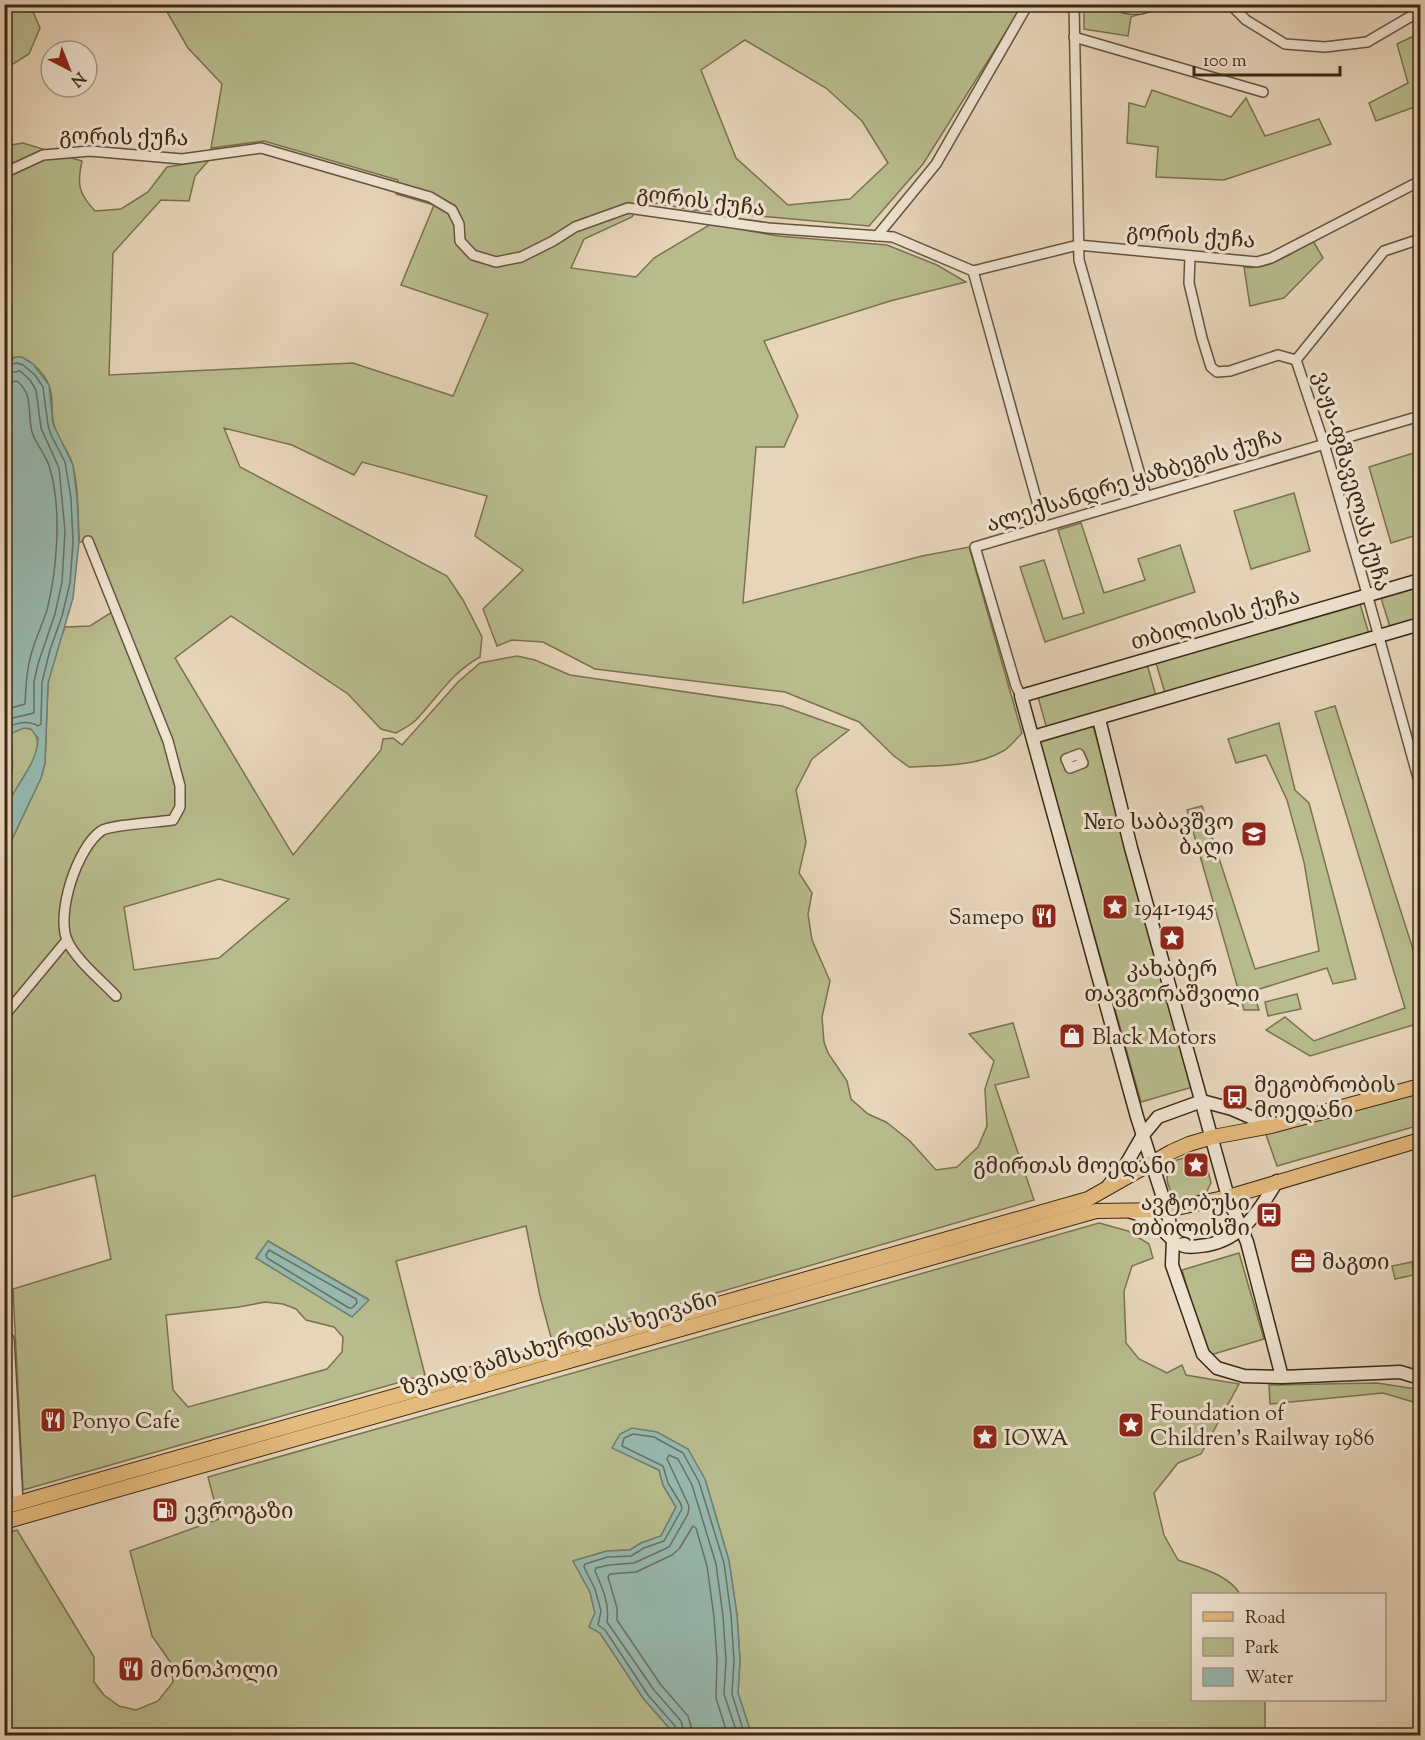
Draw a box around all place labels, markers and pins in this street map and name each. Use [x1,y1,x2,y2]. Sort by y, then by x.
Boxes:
place label: №10 საბავშვო ბაღი [1084,808,1234,865]
school or university icon: №10 საბავშვო ბაღი [1239,819,1269,849]
place icon: 1941-1945 [1100,892,1130,922]
place label: 1941-1945 [1134,894,1215,926]
restaurant icon: Samepo [1029,901,1059,931]
place label: Samepo [948,903,1024,935]
place icon: კახაბერ თავგორაშვილი [1157,923,1187,953]
place label: კახაბერ თავგორაშვილი [1084,955,1260,1012]
shop icon: Black Motors [1057,1021,1087,1051]
place label: Black Motors [1092,1023,1217,1055]
place label: მეგობრობის მოედანი [1254,1071,1396,1128]
bus stop icon: მეგობრობის მოედანი [1220,1082,1250,1112]
place icon: გმირთას მოედანი [1181,1150,1211,1180]
place label: გმირთას მოედანი [973,1152,1176,1184]
place label: ავტობუსი თბილისში [1131,1189,1250,1246]
bus stop icon: ავტობუსი თბილისში [1254,1200,1284,1230]
office icon: მაგთი [1288,1246,1318,1276]
place label: მაგთი [1322,1248,1389,1280]
place label: Foundation of Children's Railway 1986 [1150,1399,1374,1456]
restaurant icon: Ponyo Cafe [38,1405,68,1435]
place label: Ponyo Cafe [72,1407,180,1439]
place icon: Foundation of Children's Railway 1986 [1116,1410,1146,1440]
place icon: IOWA [970,1422,1000,1452]
place label: IOWA [1004,1424,1069,1456]
fuel station icon: ევროგაზი [150,1495,180,1525]
place label: ევროგაზი [184,1497,293,1529]
restaurant icon: მონოპოლი [116,1654,146,1684]
place label: მონოპოლი [150,1656,278,1688]

